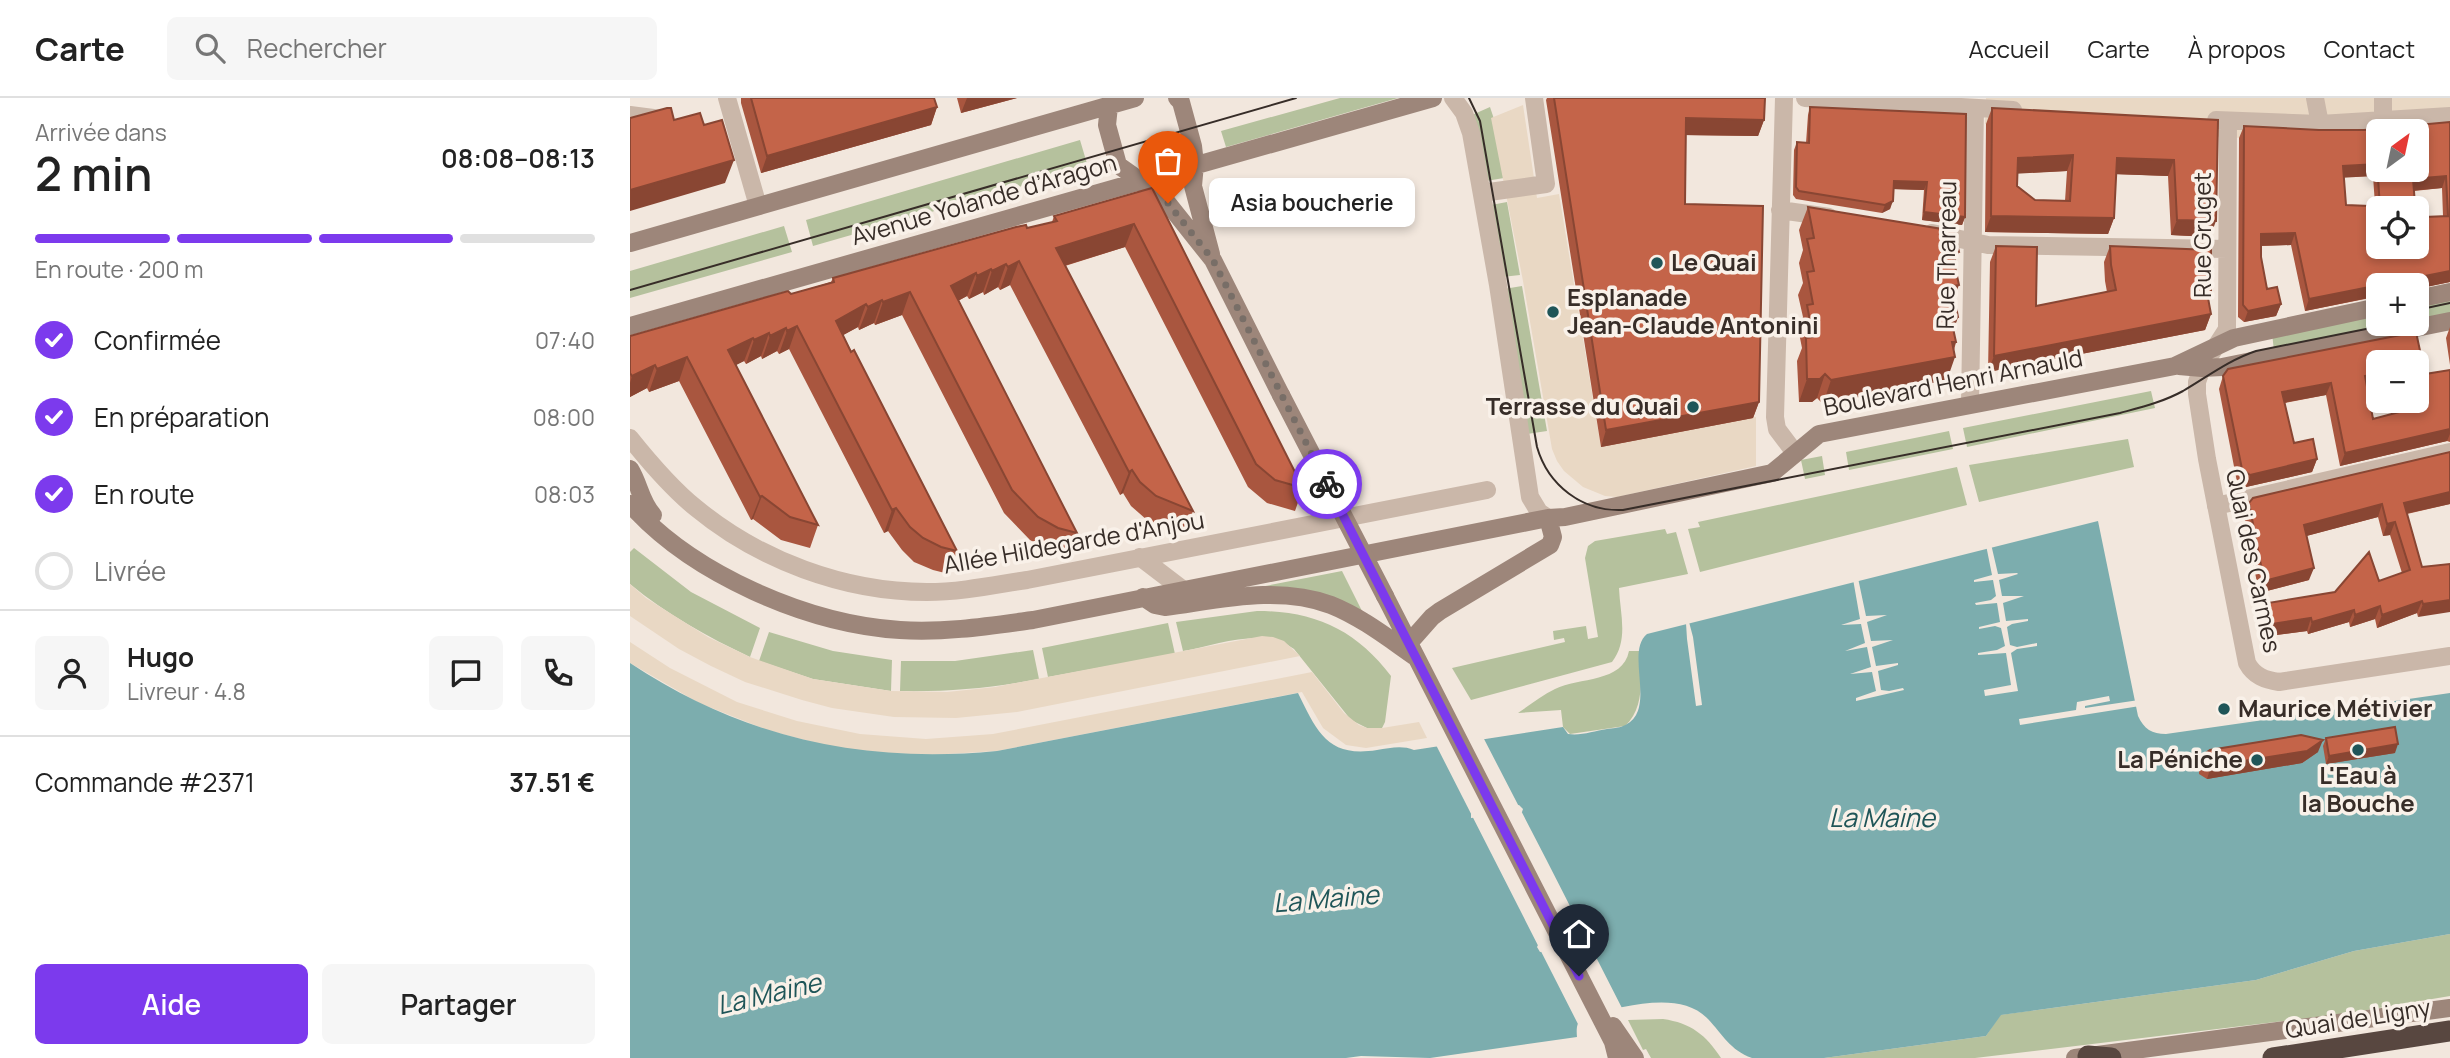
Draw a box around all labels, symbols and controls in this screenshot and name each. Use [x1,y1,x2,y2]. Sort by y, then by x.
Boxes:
search box [167,17,657,80]
text: Carte [35,26,125,71]
icon: search [191,29,229,67]
text: Rechercher [247,30,387,66]
text: Accueil [1969,32,2049,65]
text: Carte [2087,32,2150,65]
text: À propos [2188,32,2286,65]
text: Contact [2324,32,2415,65]
text: Arrivée dans [35,116,167,148]
north arrow [2366,119,2429,182]
map controls [2366,119,2429,413]
pin [1138,131,1198,203]
text: 08:08–08:13 [441,140,595,176]
text: 2 min [35,142,152,205]
icon: bag [1149,142,1187,180]
street label: Avenue Yolande d’Aragon [847,145,1120,252]
street label: Rue Gruget [2185,172,2218,298]
callout: Asia boucherie [1210,178,1416,228]
street label: Rue Tharreau [1928,180,1963,330]
text: Asia boucherie [1230,186,1394,218]
button: locate [2366,196,2429,259]
place label: Le Quai [1671,245,1757,278]
text: En route · 200 m [35,253,204,285]
marker: Le Quai [1649,255,1665,271]
button: + [2366,273,2429,336]
place label: Esplanade Jean-Claude Antonini [1567,280,1819,341]
marker: Esplanade Jean-Claude Antonini [1545,304,1561,320]
icon: check [35,321,73,359]
text: Confirmée [94,322,221,358]
text: 07:40 [535,324,595,356]
street label: Boulevard Henri Arnauld [1820,340,2085,423]
button: − [2366,350,2429,413]
place label: Terrasse du Quai [1486,389,1679,422]
icon: check [35,398,73,436]
text: En préparation [94,399,269,435]
marker: Terrasse du Quai [1685,399,1701,415]
text: 08:00 [533,401,595,433]
courier [1292,449,1362,519]
icon: bike [1308,465,1346,503]
street label: Quai des Carmes [2219,466,2290,656]
icon: check [35,475,73,513]
text: En route [94,476,195,512]
text: 08:03 [534,478,595,510]
street label: Allée Hildegarde d'Anjou [941,502,1207,581]
text: Livrée [94,553,166,589]
button: person [35,636,109,710]
button: chat [429,636,503,710]
button: phone [521,636,595,710]
text: Hugo [127,639,194,675]
text: Livreur · 4.8 [127,675,246,707]
place label: Maurice Métivier [2238,691,2433,724]
marker: Maurice Métivier [2216,701,2232,717]
place label: La Péniche [2117,742,2243,775]
marker: L'Eau à la Bouche [2350,742,2366,758]
marker: La Péniche [2249,752,2265,768]
place label: L'Eau à la Bouche [2301,758,2415,819]
text: Commande #2371 [35,764,255,800]
text: 37.51 € [509,764,595,800]
water label: La Maine [1829,799,1937,835]
water label: La Maine [1272,875,1382,921]
pin [1549,904,1609,976]
icon: home [1560,915,1598,953]
water label: La Maine [713,963,826,1022]
button: Aide [35,964,308,1044]
button: Partager [322,964,595,1044]
street label: Quai de Ligny [2283,990,2433,1045]

